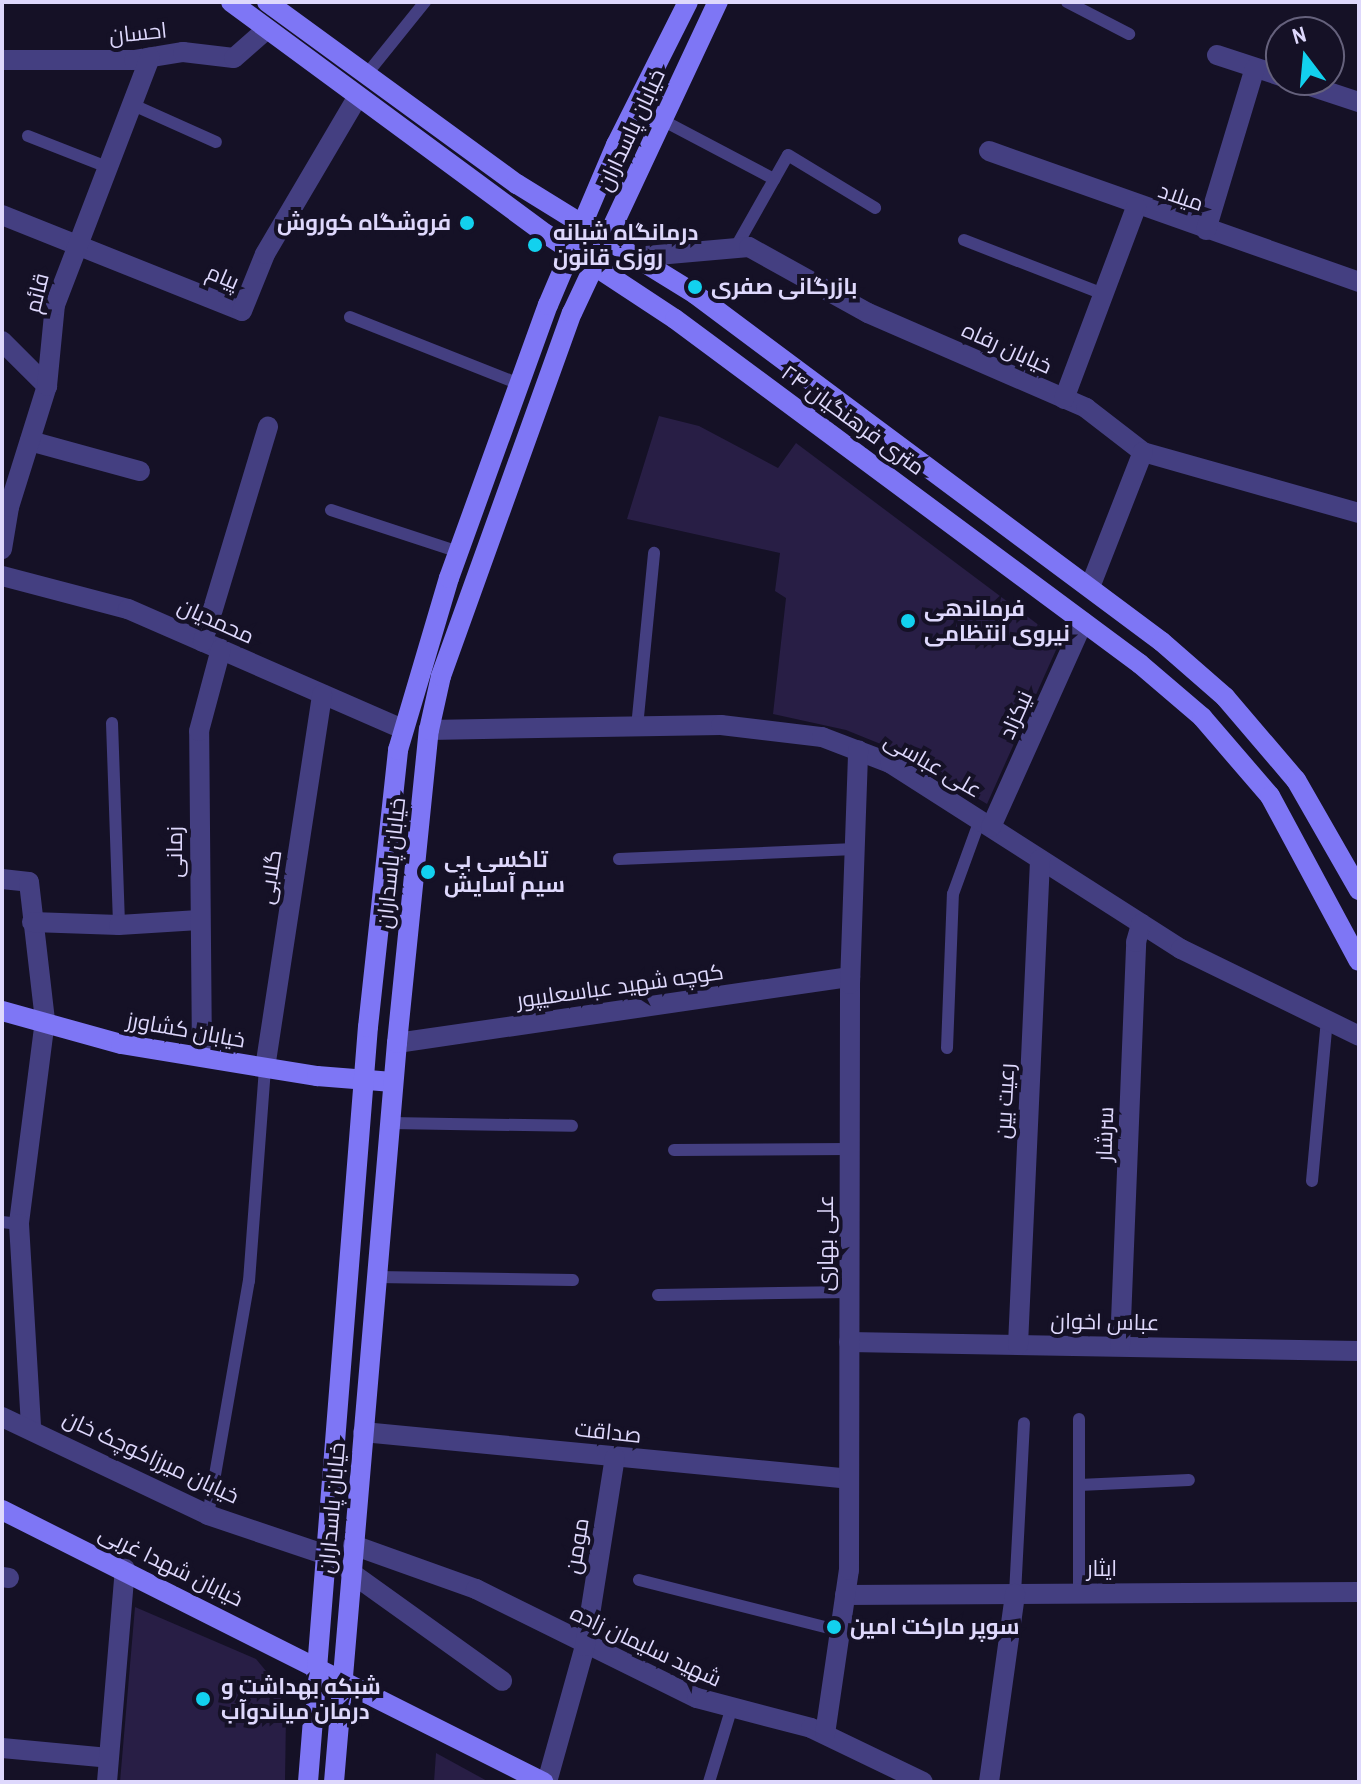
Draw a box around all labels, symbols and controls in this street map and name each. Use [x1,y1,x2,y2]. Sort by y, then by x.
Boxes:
north arrow [1265,16,1345,96]
street label: احسان [108,17,168,49]
text: N [1289,19,1309,51]
street label: خیابان پاسداران [591,65,671,195]
street label: میلاد [1155,177,1207,217]
place label: فروشگاه کوروش [277,210,451,236]
marker: فروشگاه کوروش [458,214,476,232]
place label: درمانگاه شبانه روزی قانون [553,219,698,270]
marker: درمانگاه شبانه روزی قانون [524,234,546,256]
street label: پیام [203,258,243,296]
street label: قائم [19,270,55,316]
place label: بازرگانی صفری [711,274,857,300]
marker: بازرگانی صفری [686,278,704,296]
street label: خیابان رفاه [958,316,1056,380]
street label: ۲۴ متری فرهنگیان [776,359,930,481]
street label: محمدیان [174,592,258,650]
place label: فرماندهی نیروی انتظامی [924,595,1070,646]
marker: فرماندهی نیروی انتظامی [899,612,917,630]
street label: نیکزاد [994,687,1038,743]
street label: علی عباسی [880,727,986,803]
street label: خیابان پاسداران [371,796,411,930]
street label: زمانی [162,826,188,878]
place label: تاکسی بی سیم آسایش [444,846,565,898]
street label: گلابی [253,848,287,906]
marker: تاکسی بی سیم آسایش [419,863,437,881]
street label: کوچه شهید عباسعلیپور [515,958,725,1014]
street label: خیابان کشاورز [125,1007,247,1053]
street label: رعیت بین [990,1062,1020,1140]
street label: سرشار [1091,1106,1119,1162]
street label: علی بهاری [813,1195,839,1291]
street label: عباس اخوان [1050,1308,1160,1336]
street label: خیابان میرزاکوچک خان [59,1405,243,1509]
street label: صداقت [573,1415,643,1449]
street label: خیابان پاسداران [313,1441,351,1575]
street label: مومن [560,1516,594,1576]
street label: خیابان شهدا غربی [94,1520,248,1612]
street label: ایثار [1087,1556,1117,1582]
street label: شهید سلیمان زاده [566,1599,726,1693]
place label: سوپر مارکت امین [850,1614,1019,1640]
marker: سوپر مارکت امین [825,1618,843,1636]
place label: شبکه بهداشت و درمان میاندوآب [221,1673,381,1724]
marker: شبکه بهداشت و درمان میاندوآب [192,1688,214,1710]

